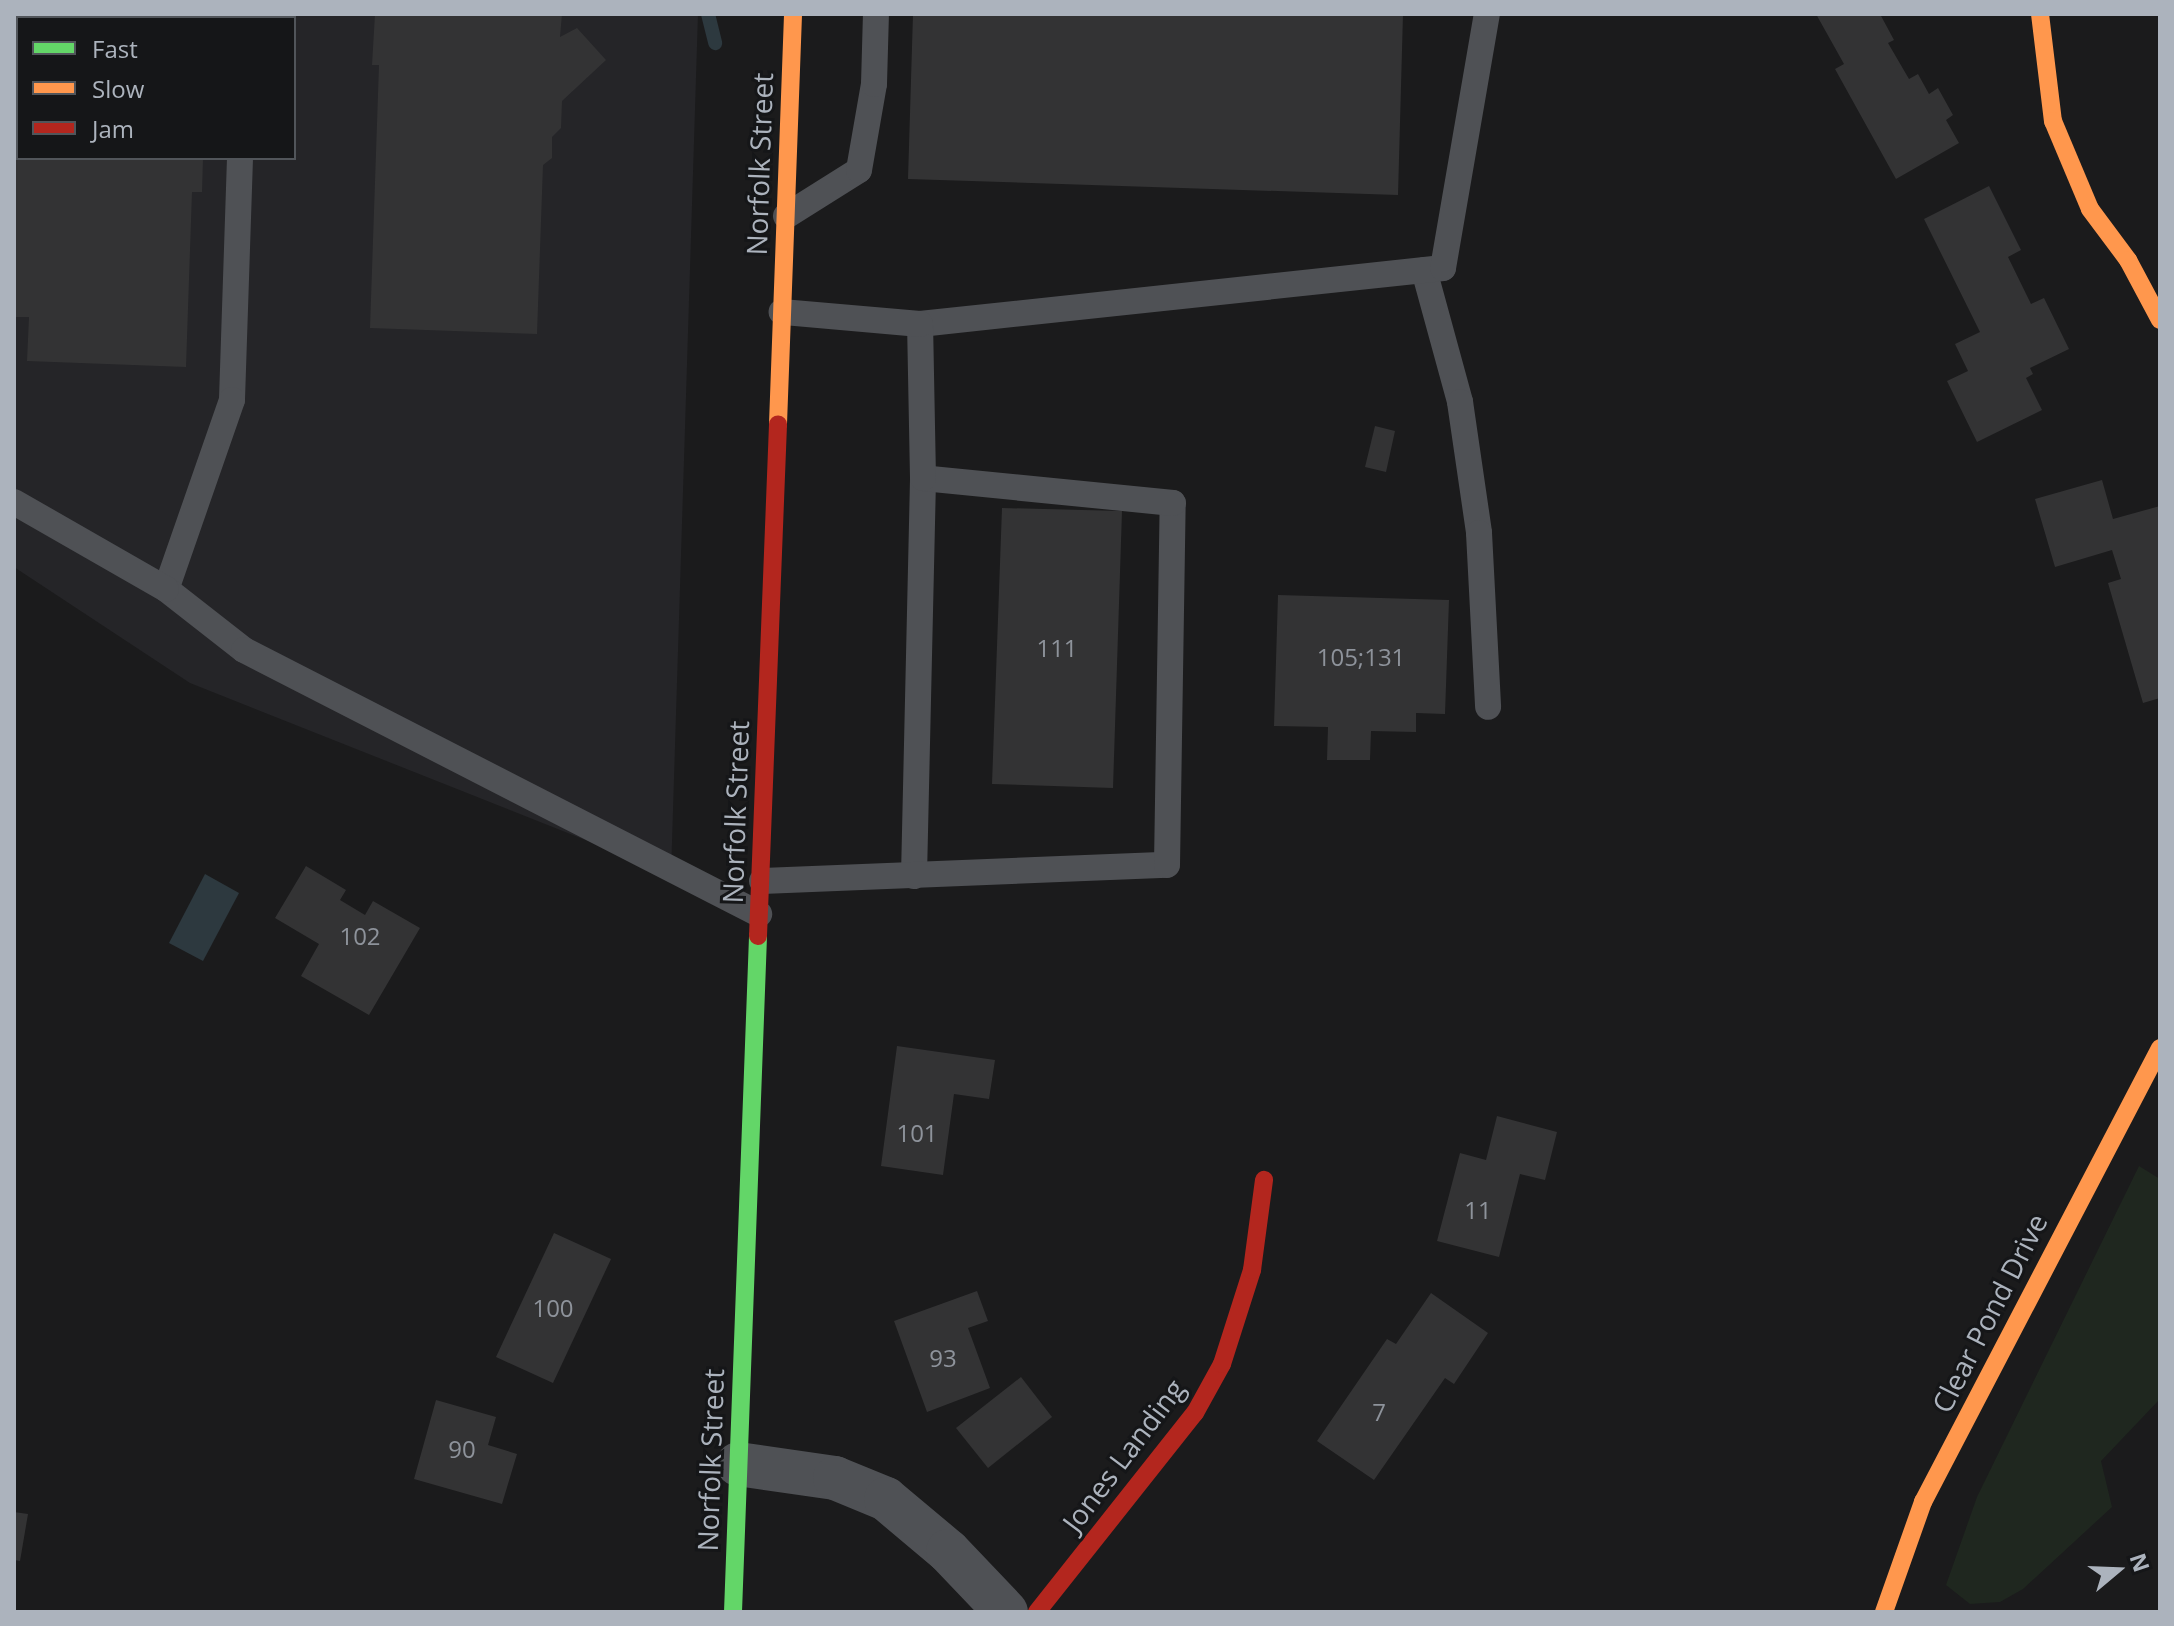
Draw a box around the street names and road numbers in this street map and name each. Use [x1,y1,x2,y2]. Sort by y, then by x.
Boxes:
street label: Norfolk Street [739,72,779,256]
street label: Norfolk Street [715,720,755,904]
street label: Clear Pond Drive [1924,1208,2054,1418]
street label: Norfolk Street [690,1368,730,1552]
street label: Jones Landing [1055,1372,1191,1538]

